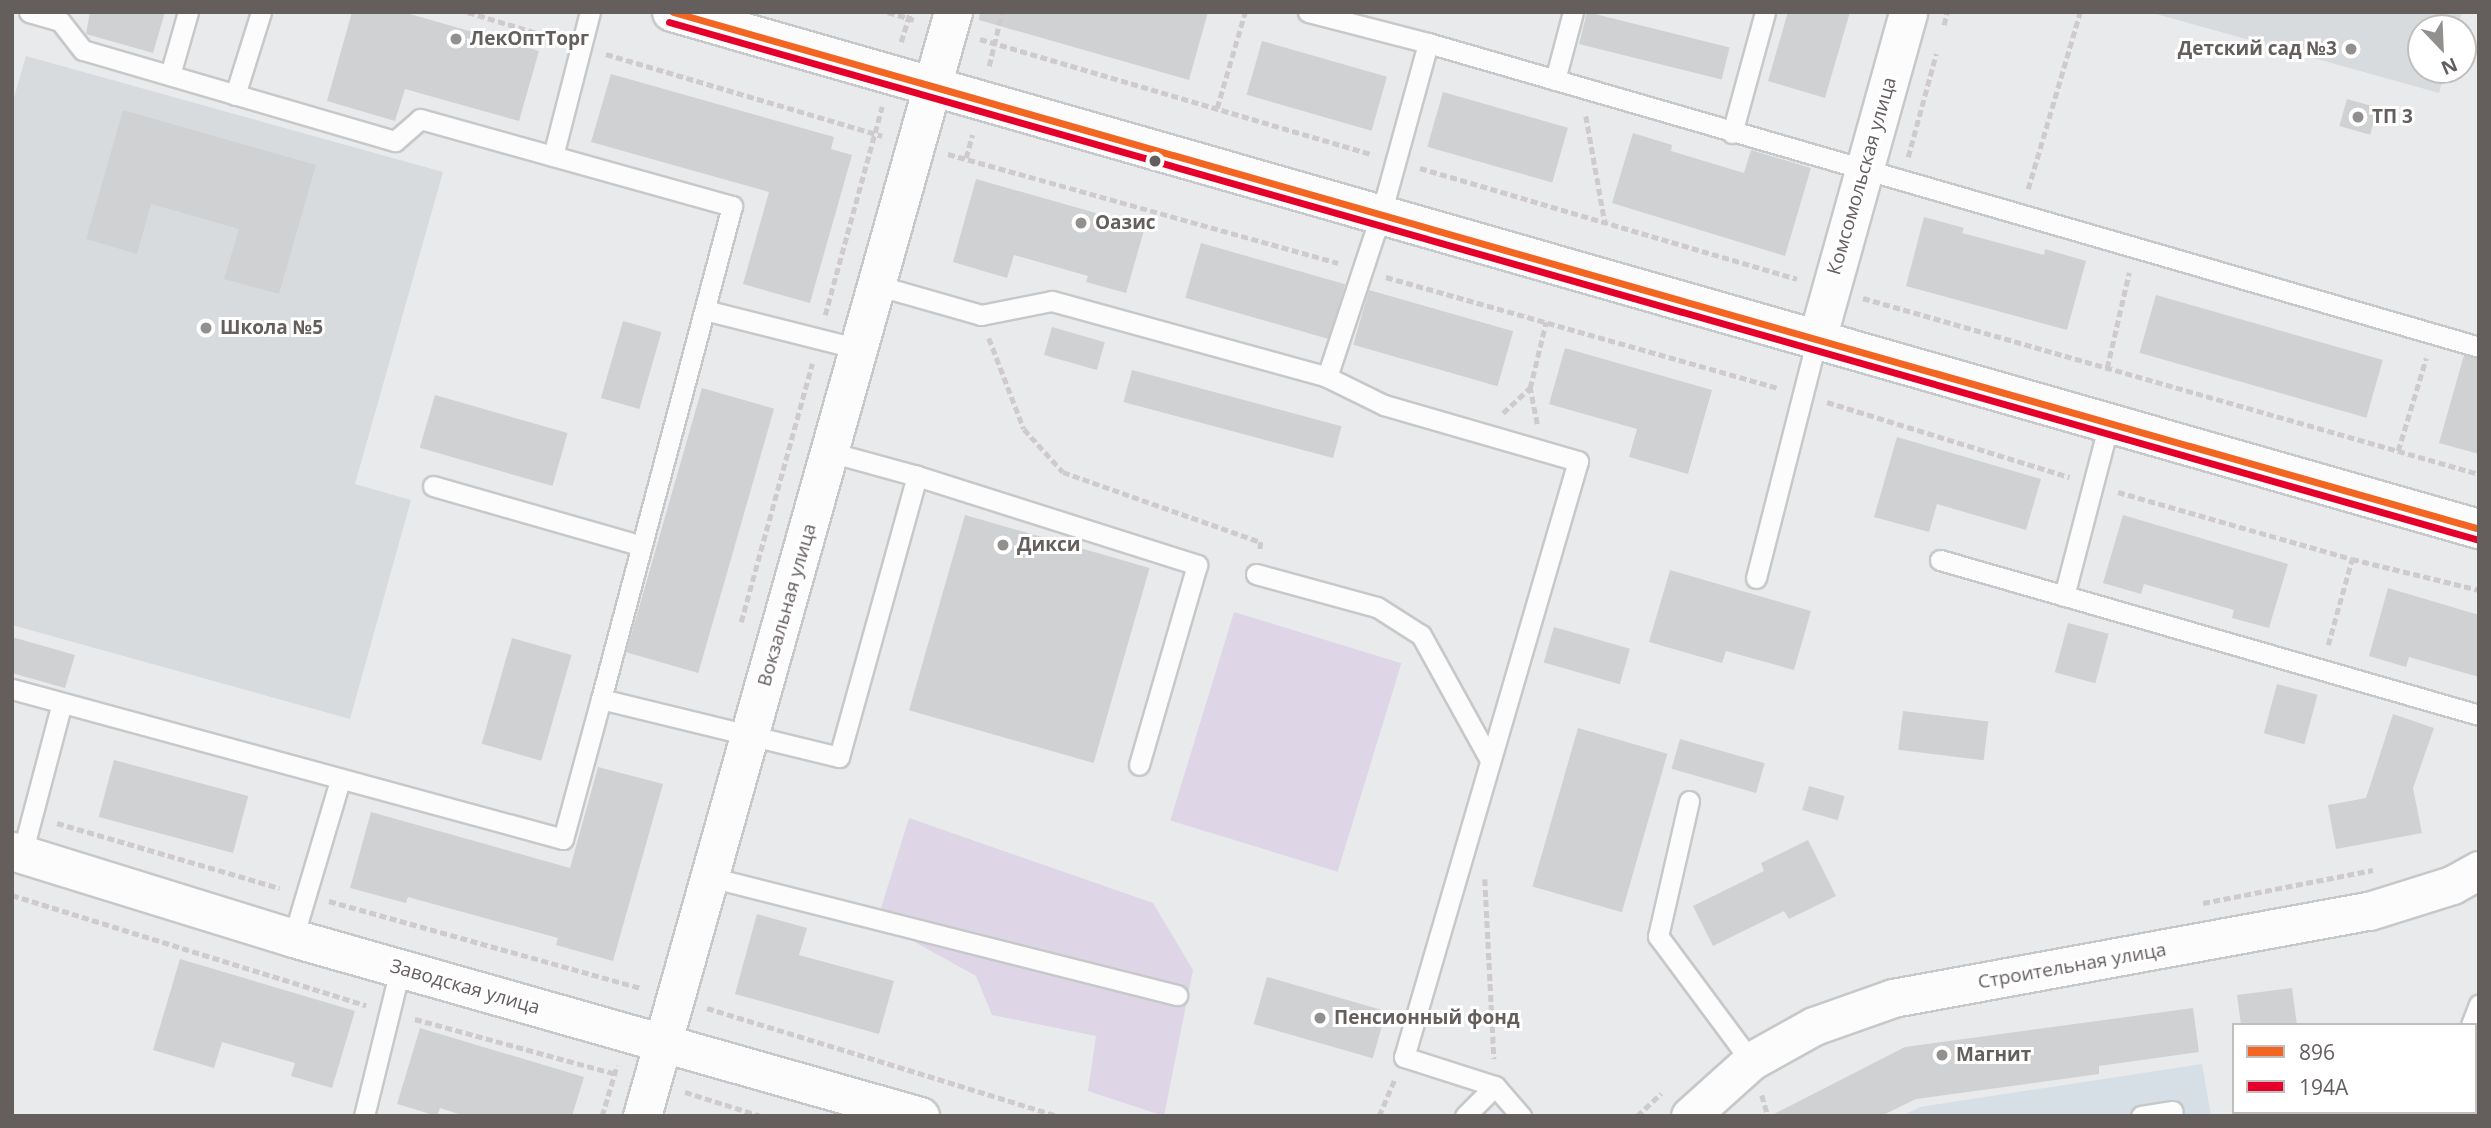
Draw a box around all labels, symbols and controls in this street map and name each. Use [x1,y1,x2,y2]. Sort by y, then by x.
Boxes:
north arrow [2407,14,2477,84]
place label: ЛекОптТорг [470,28,589,50]
marker: ЛекОптТорг [448,31,464,47]
place label: Детский сад №3 [2178,38,2337,60]
marker: Детский сад №3 [2343,41,2359,57]
text: N [2437,52,2462,81]
street label: Комсомольская улица [1823,74,1901,278]
place label: ТП 3 [2372,106,2413,128]
marker: ТП 3 [2350,109,2366,125]
unlabelled marker [1148,154,1162,168]
place label: Оазис [1095,212,1156,234]
marker: Оазис [1073,215,1089,231]
place label: Школа №5 [220,317,323,339]
marker: Школа №5 [198,320,214,336]
street label: Вокзальная улица [753,521,821,689]
place label: Дикси [1017,534,1080,556]
marker: Дикси [995,537,1011,553]
street label: Строительная улица [1976,938,2168,994]
street label: Заводская улица [387,955,543,1019]
place label: Пенсионный фонд [1334,1007,1520,1029]
marker: Пенсионный фонд [1312,1010,1328,1026]
legend [2232,1023,2477,1114]
text: 896 [2299,1038,2335,1066]
place label: Магнит [1956,1044,2031,1066]
marker: Магнит [1934,1047,1950,1063]
text: 194А [2299,1073,2348,1101]

